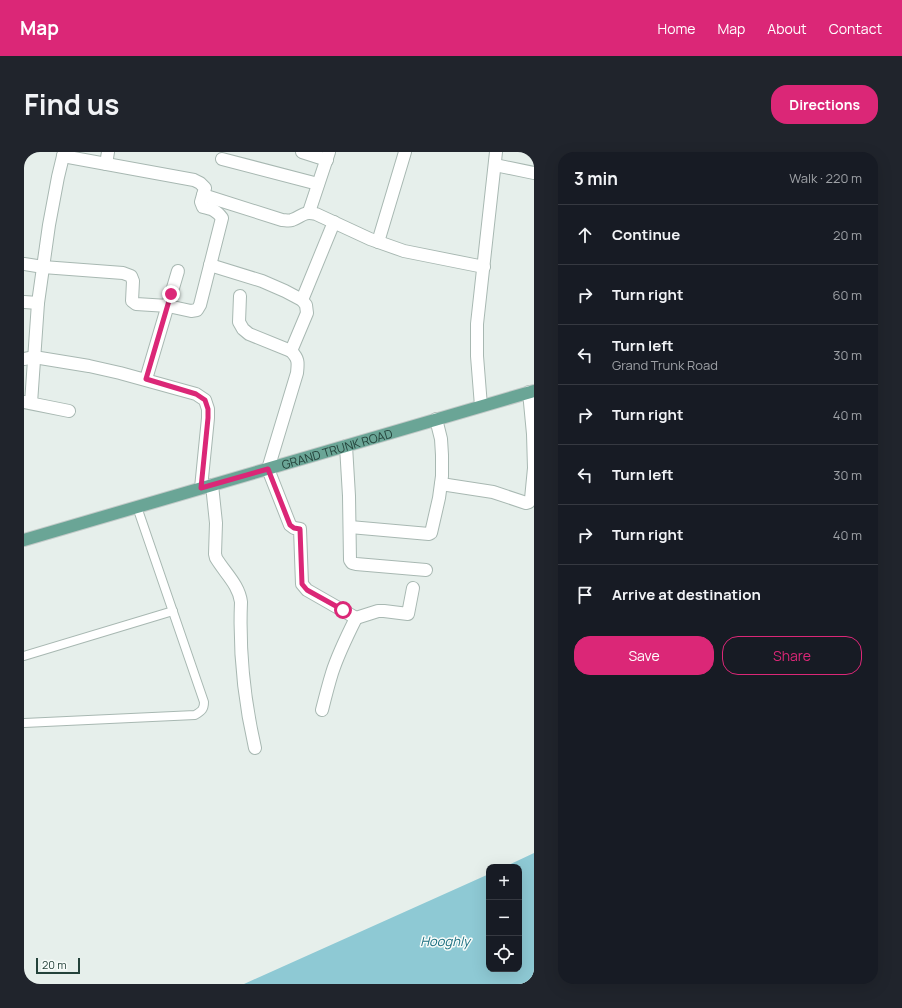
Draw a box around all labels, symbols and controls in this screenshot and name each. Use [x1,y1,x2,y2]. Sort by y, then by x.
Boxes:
text: Map [20,15,59,41]
text: Home [658,19,695,38]
text: Map [717,19,745,38]
text: About [767,19,807,38]
text: Contact [829,19,882,38]
text: Find us [24,85,119,123]
button: Directions [771,85,878,124]
text: 3 min [574,167,618,190]
text: Walk · 220 m [789,169,862,187]
icon: ahead [574,224,596,246]
text: Continue [612,224,680,245]
text: 20 m [833,226,862,244]
icon: right [574,284,596,306]
text: Turn right [612,284,683,305]
route end [162,285,180,303]
text: 60 m [832,286,862,304]
text: Turn left [612,335,674,356]
icon: left [574,344,596,366]
text: 30 m [833,346,862,364]
text: Grand Trunk Road [612,356,718,374]
icon: right [574,404,596,426]
text: Turn right [612,404,683,425]
text: 40 m [833,406,862,424]
street label: GRAND TRUNK ROAD [279,424,394,473]
icon: left [574,464,596,486]
text: Turn left [612,464,674,485]
text: 30 m [833,466,862,484]
icon: right [574,524,596,546]
text: Turn right [612,524,683,545]
text: 40 m [833,526,862,544]
icon: arrive [574,584,596,606]
text: Arrive at destination [612,584,761,605]
route start [334,601,352,619]
button: Save [574,636,714,675]
button: Share [722,636,862,675]
map controls [486,864,522,972]
button: + [486,864,522,900]
button: − [486,900,522,936]
water label: Hooghly [420,932,472,950]
button: locate [486,936,522,972]
scale bar [36,956,80,975]
text: 20 m [42,957,67,972]

